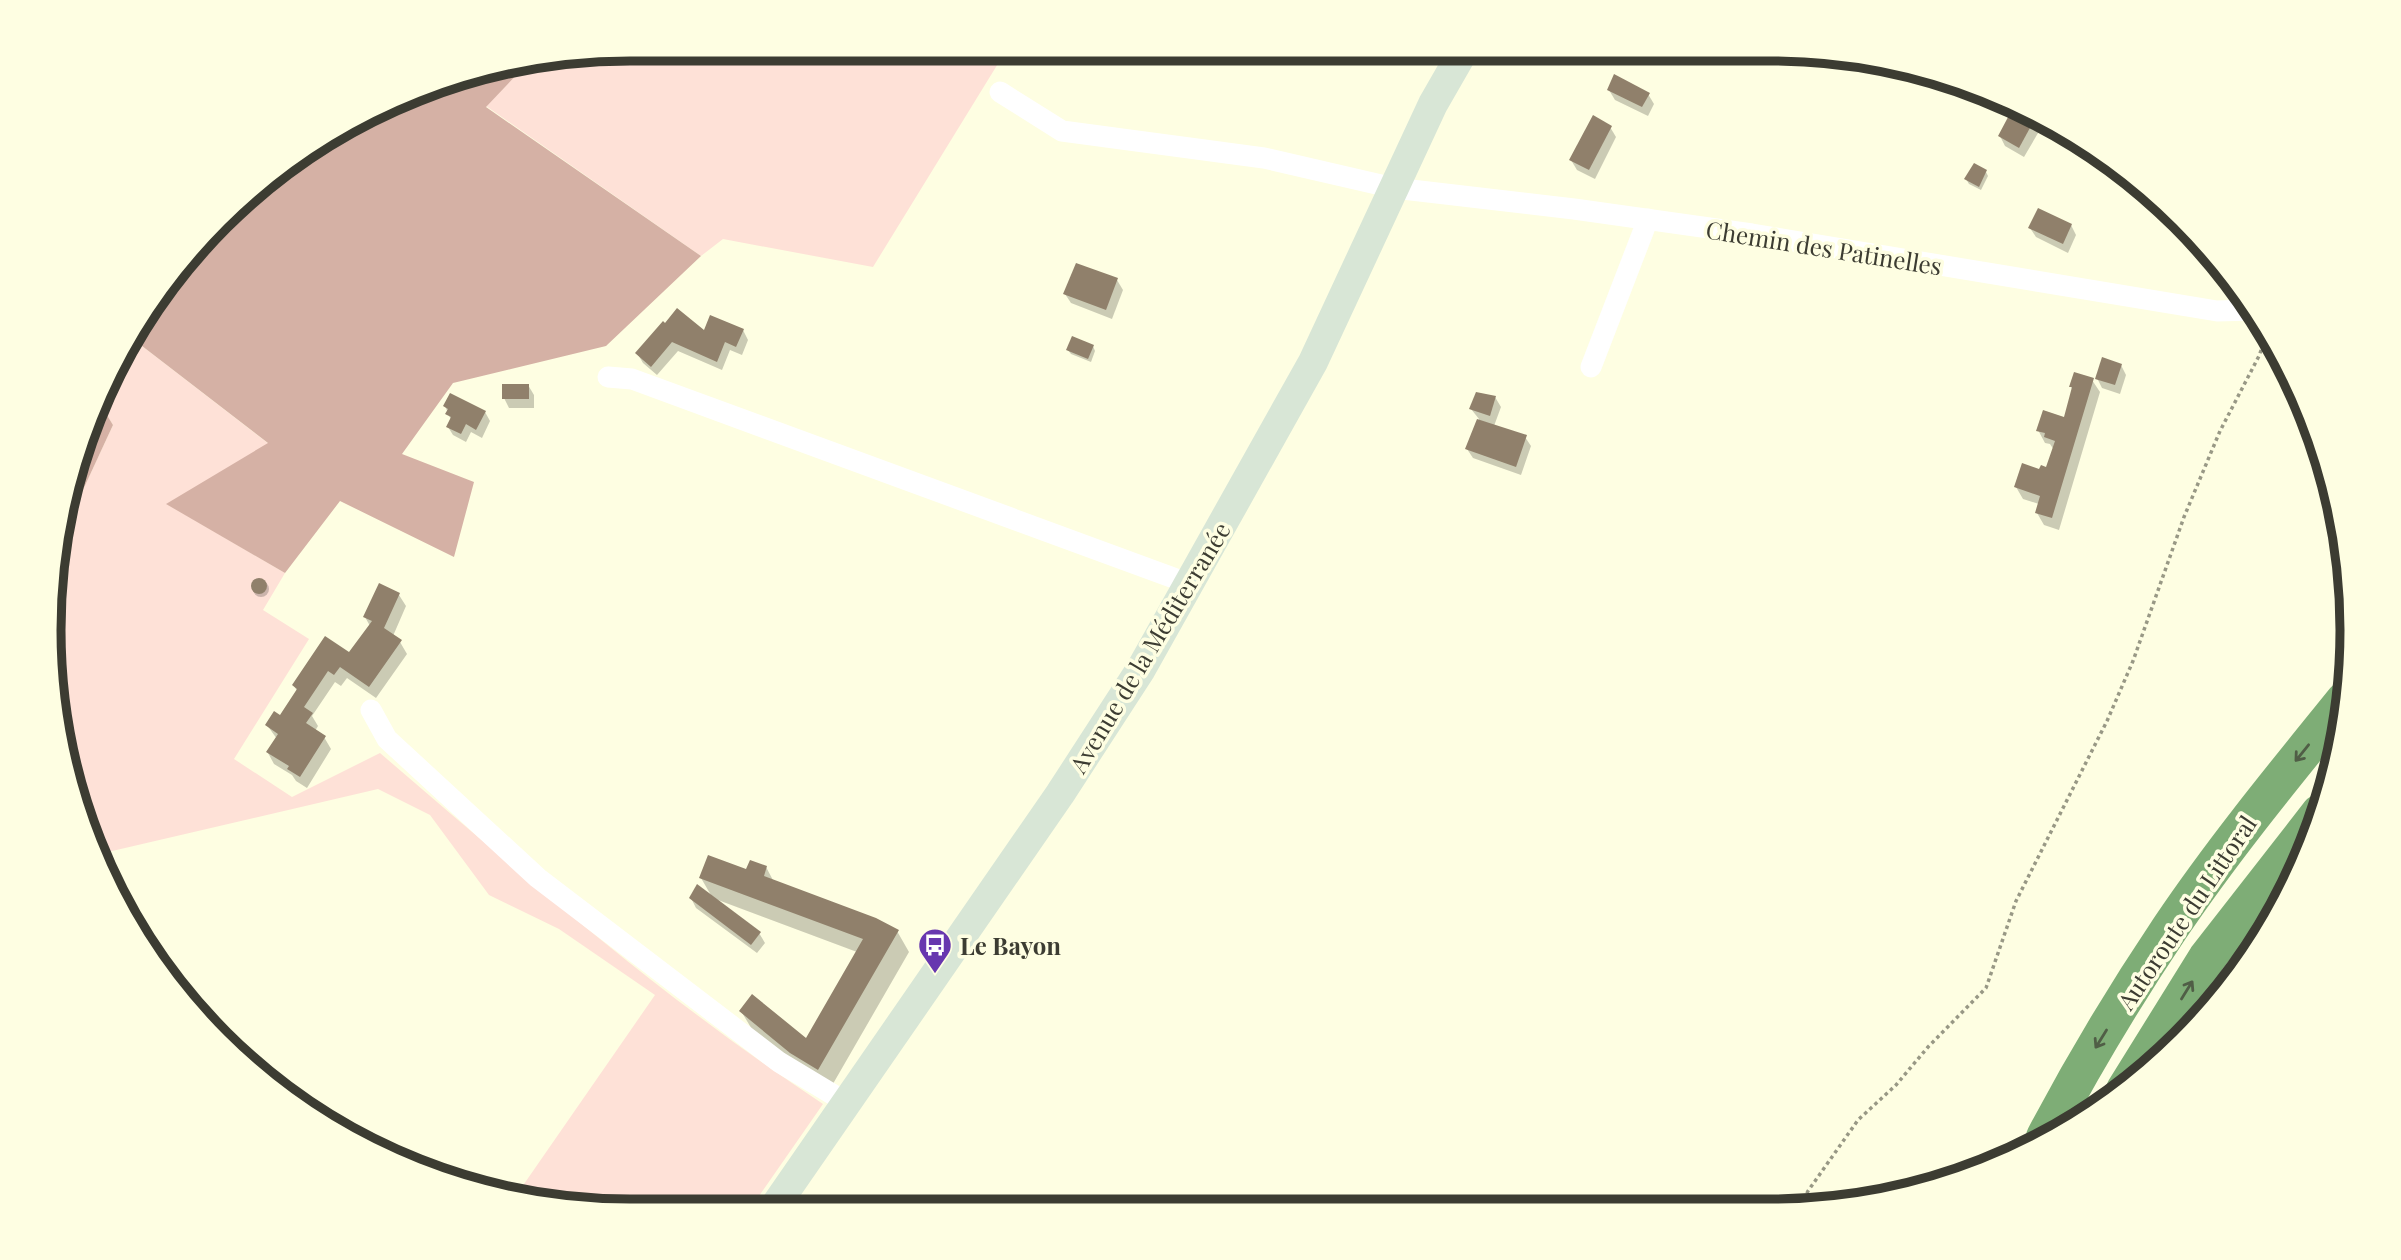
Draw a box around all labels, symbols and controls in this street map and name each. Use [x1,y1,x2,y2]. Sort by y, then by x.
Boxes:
street label: Chemin des Patinelles [1704,213,1944,281]
street label: Avenue de la Méditerranée [1061,516,1237,779]
one-way arrow [2294,743,2310,761]
street label: Autoroute du Littoral [2109,809,2263,1016]
bus stop icon: Le Bayon [916,926,954,975]
place label: Le Bayon [960,929,1061,961]
one-way arrow [2181,981,2195,1001]
one-way arrow [2093,1028,2107,1048]

